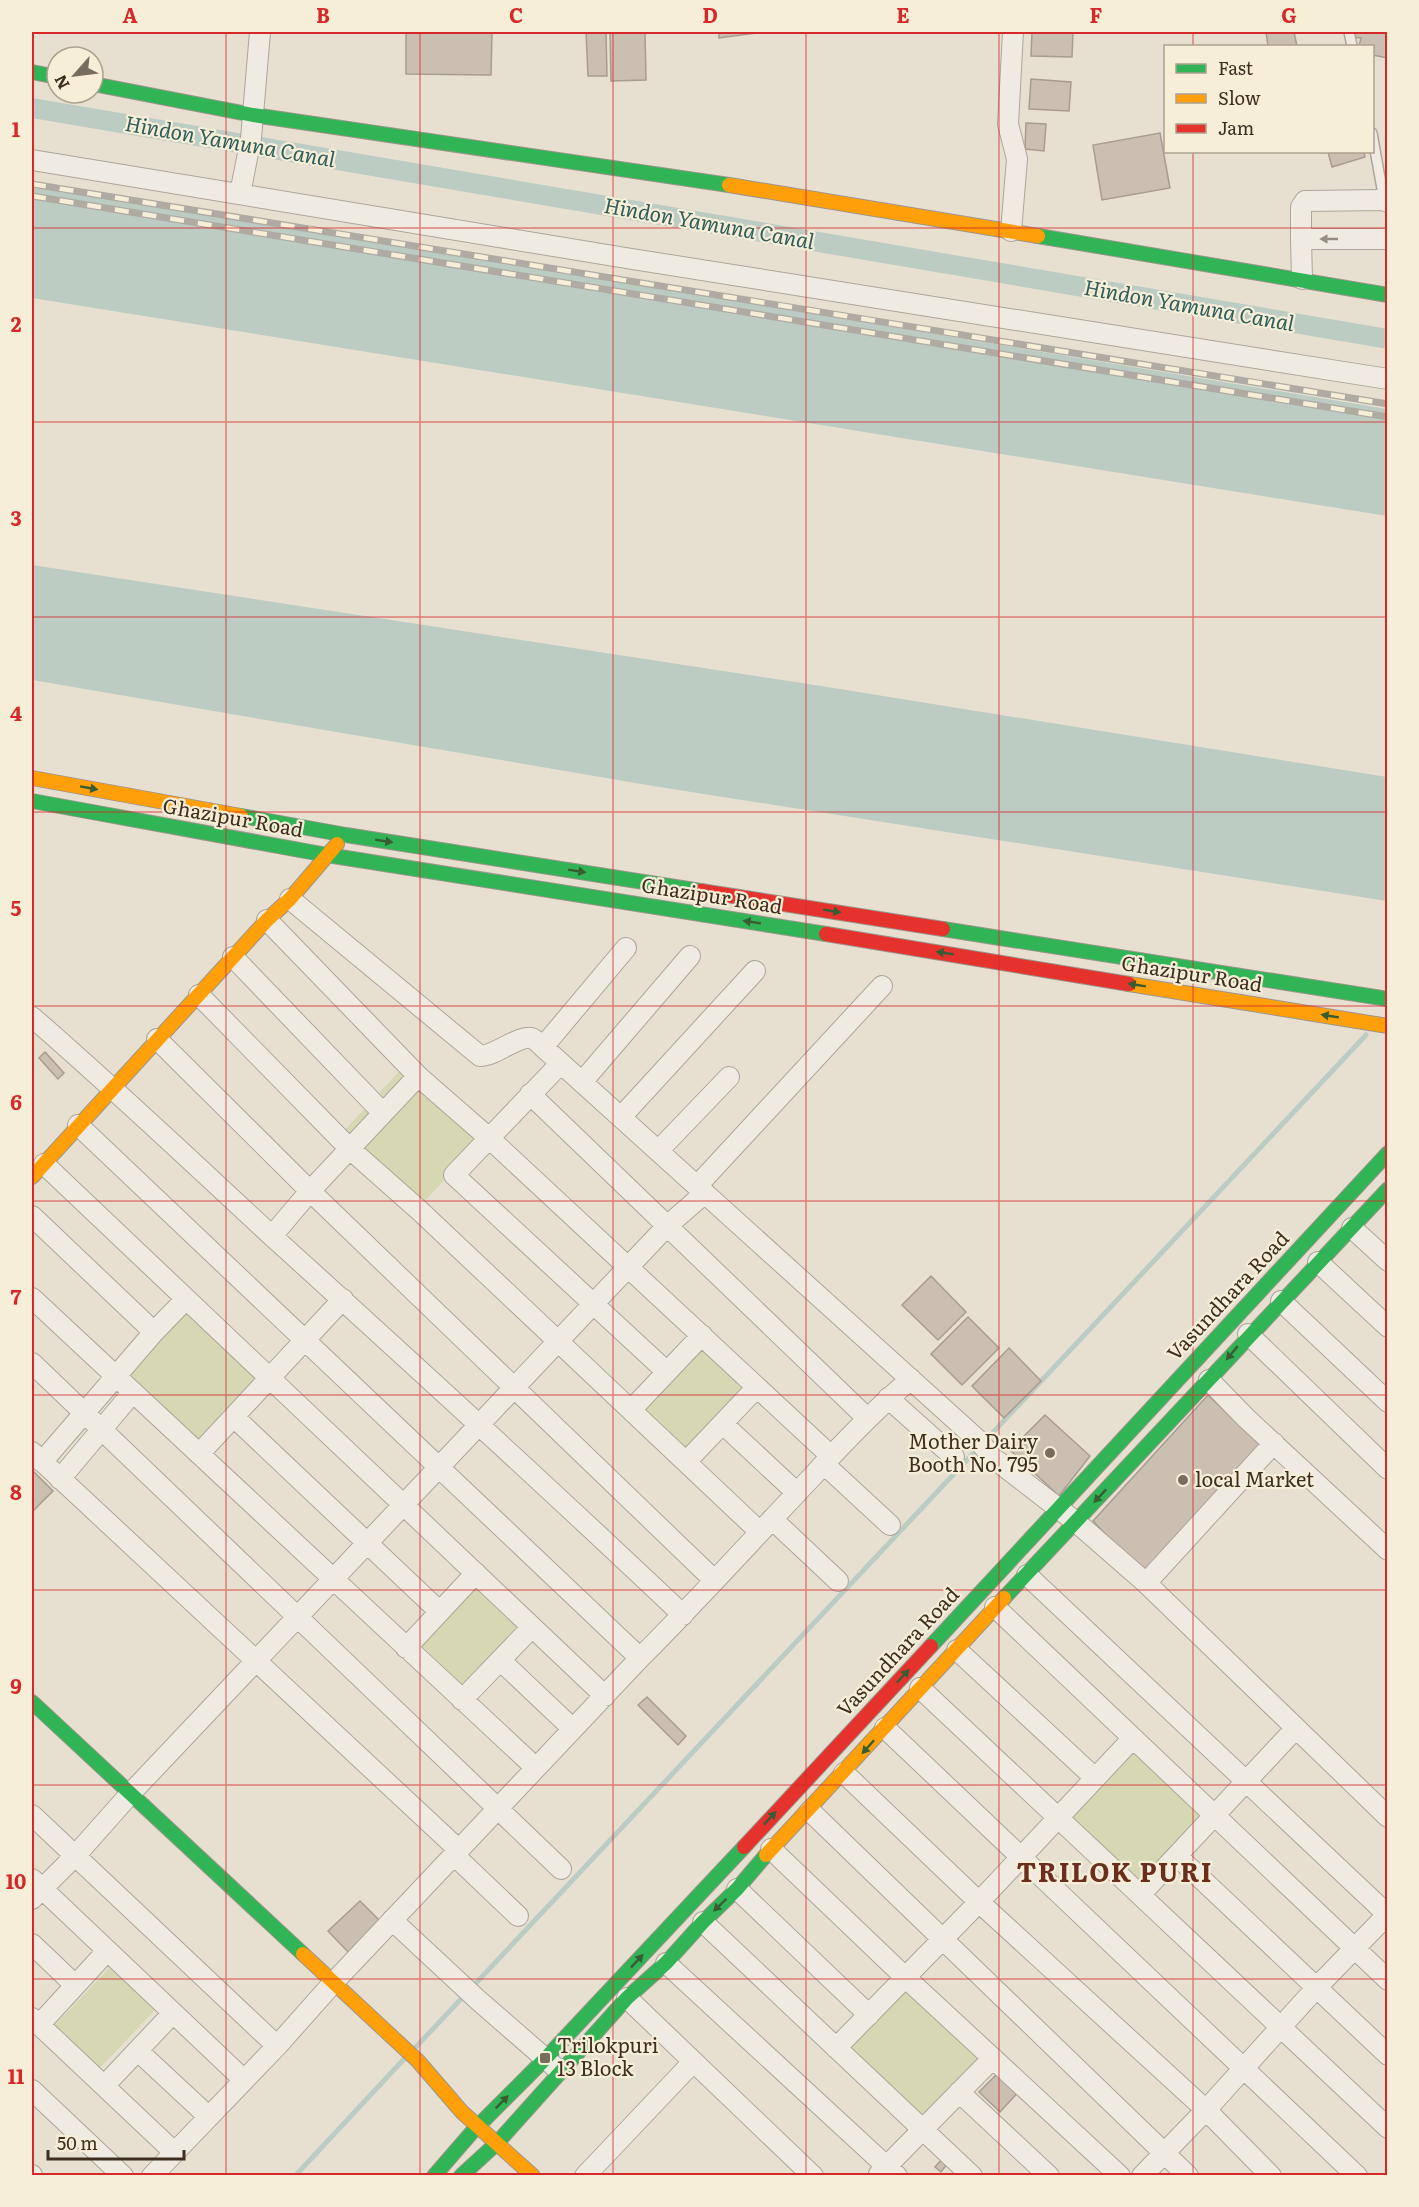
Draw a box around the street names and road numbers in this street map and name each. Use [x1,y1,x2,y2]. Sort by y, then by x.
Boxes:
street label: Ghazipur Road [161,789,306,843]
street label: Ghazipur Road [640,868,785,920]
street label: Ghazipur Road [1120,946,1265,998]
street label: Vasundhara Road [1158,1223,1295,1366]
street label: Vasundhara Road [828,1579,965,1722]

